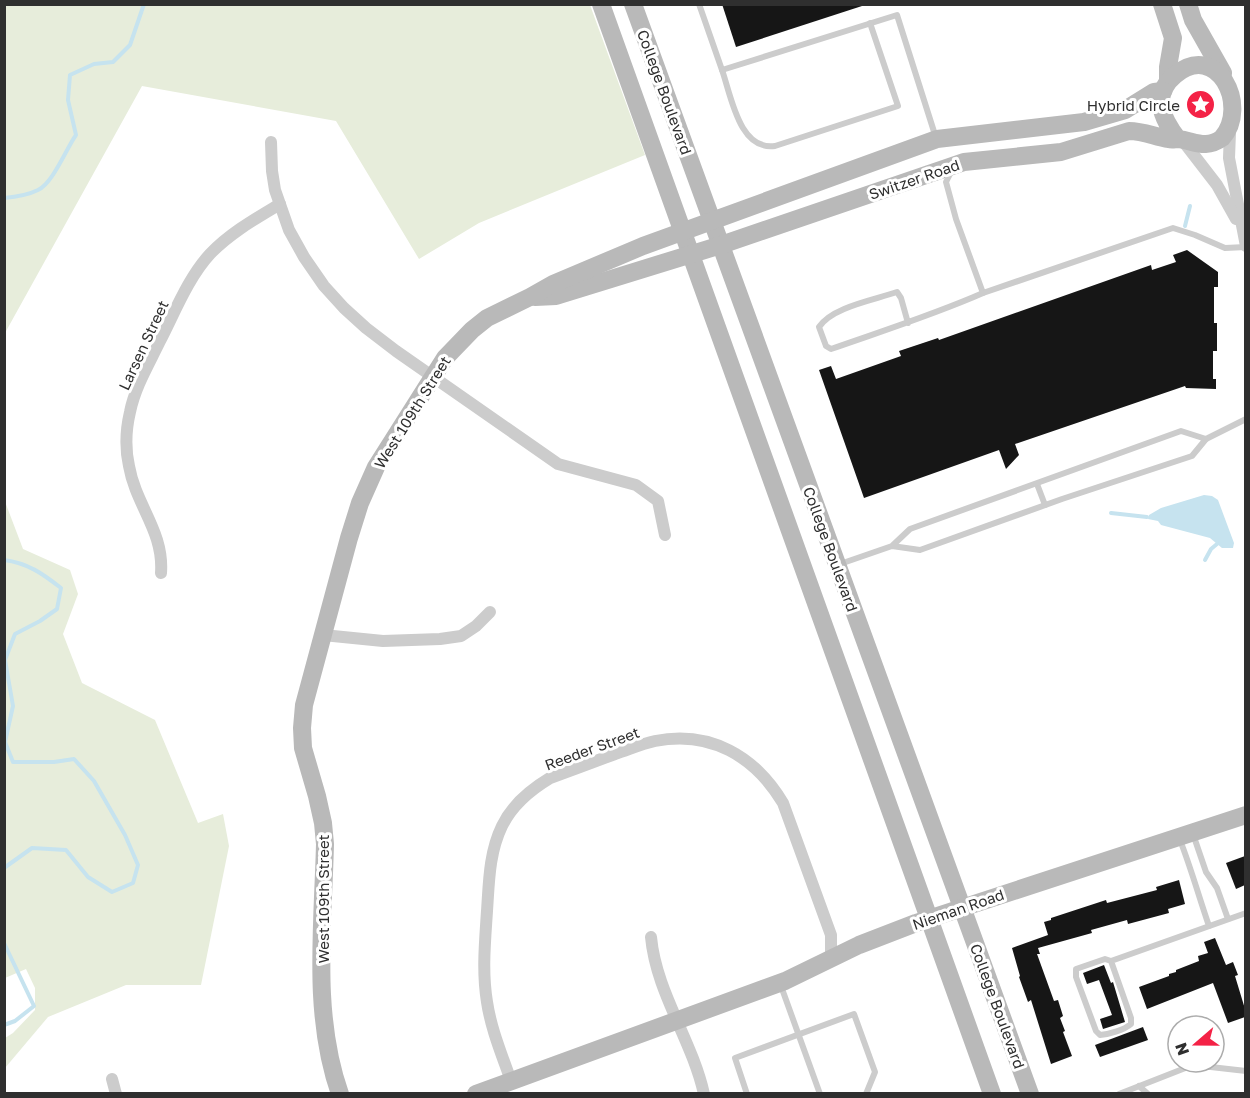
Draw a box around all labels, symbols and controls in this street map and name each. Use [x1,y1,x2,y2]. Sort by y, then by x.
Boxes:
street label: College Boulevard [634,27,696,157]
place icon: Hybrid Circle [1185,89,1217,121]
place label: Hybrid Circle [1087,96,1180,114]
street label: Switzer Road [866,155,962,203]
street label: Larsen Street [114,297,172,393]
street label: West 109th Street [370,352,454,472]
street label: College Boulevard [800,484,862,614]
street label: Reeder Street [542,723,642,773]
street label: West 109th Street [314,834,332,964]
street label: Nieman Road [910,885,1006,933]
street label: College Boulevard [967,941,1029,1071]
north arrow [1166,1014,1226,1074]
text: N [1170,1040,1193,1058]

